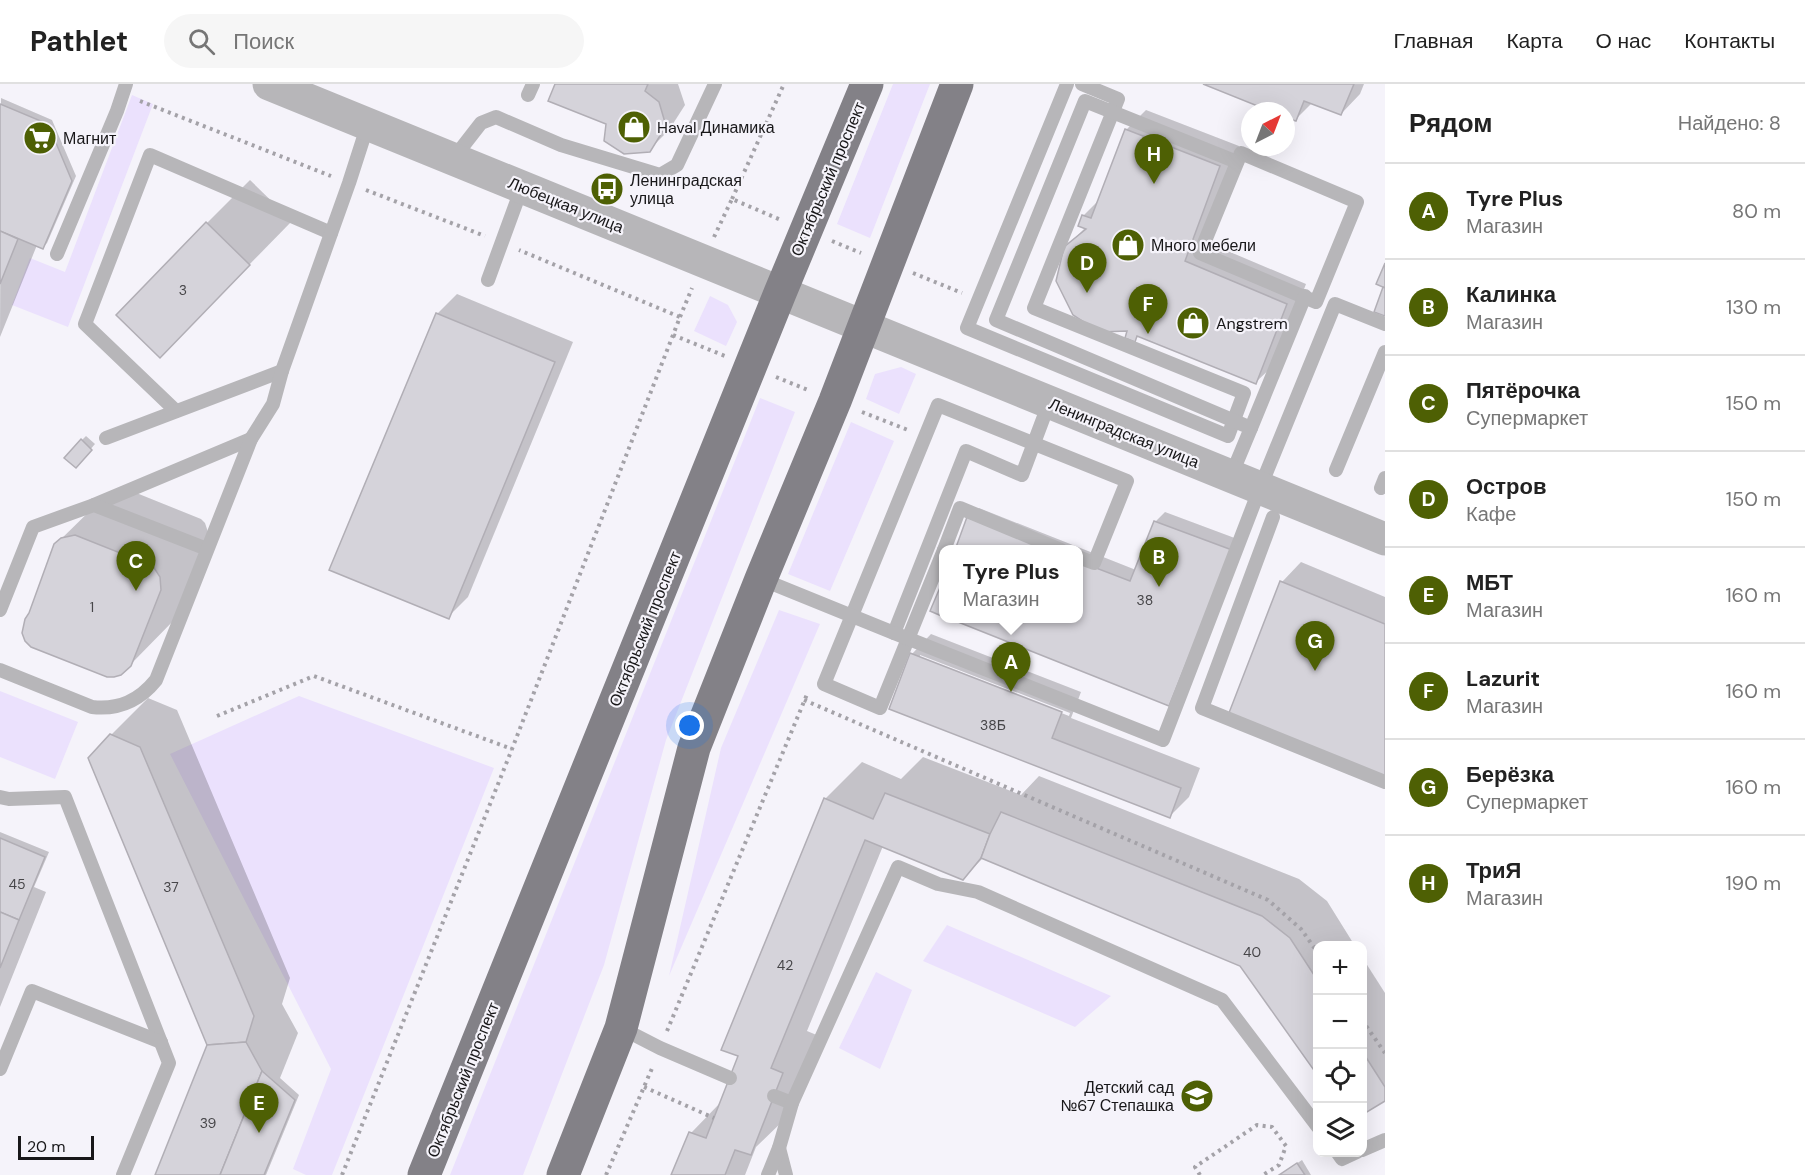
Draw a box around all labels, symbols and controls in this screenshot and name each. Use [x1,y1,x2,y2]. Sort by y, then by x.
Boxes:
search box [164,14,584,68]
text: Pathlet [30,23,128,60]
icon: search [185,25,218,58]
text: Поиск [233,27,294,56]
text: Главная [1393,27,1473,55]
text: Карта [1506,27,1563,55]
text: О нас [1596,27,1651,55]
text: Контакты [1684,27,1775,55]
street label: Октябрьский проспект [786,98,870,259]
north arrow [1241,102,1295,156]
text: Рядом [1409,106,1492,140]
shop icon: Haval Динамика [616,109,652,145]
text: Найдено: 8 [1678,110,1781,136]
place label: Haval Динамика [657,117,775,138]
supermarket icon: Магнит [22,120,58,156]
place label: Магнит [63,128,117,149]
pin: H [1134,135,1174,184]
place label: Ленинградская улица [630,170,742,209]
bus stop icon: Ленинградская улица [589,171,625,207]
street label: Любецкая улица [505,172,627,238]
text: Tyre Plus [1466,184,1563,213]
text: A [1421,198,1436,224]
text: 80 m [1732,198,1781,224]
text: Магазин [1466,213,1543,239]
shop icon: Много мебели [1110,227,1146,263]
place label: Много мебели [1151,235,1256,256]
pin: D [1068,244,1106,293]
text: Калинка [1466,280,1556,309]
house number: 3 [179,281,187,299]
pin: F [1128,284,1168,334]
text: B [1422,294,1435,320]
text: 130 m [1726,294,1781,320]
shop icon: Angstrem [1175,305,1211,341]
text: Магазин [1466,309,1543,335]
place label: Angstrem [1216,313,1288,334]
text: Пятёрочка [1466,376,1580,405]
text: C [1421,390,1436,416]
text: 150 m [1726,390,1781,416]
street label: Ленинградская улица [1046,393,1202,473]
text: Супермаркет [1466,405,1588,431]
text: Остров [1466,472,1547,501]
text: D [1421,486,1436,512]
text: 150 m [1726,486,1781,512]
text: Кафе [1466,501,1516,527]
pin: B [1140,538,1178,587]
pin: C [116,542,156,591]
popup [939,545,1083,623]
street label: Октябрьский проспект [604,548,686,710]
text: Tyre Plus [962,557,1060,586]
text: МБТ [1466,568,1513,597]
text: E [1423,582,1434,608]
text: 160 m [1725,582,1781,608]
text: Магазин [962,586,1040,612]
house number: 38 [1137,591,1153,609]
text: Магазин [1466,597,1543,623]
house number: 1 [90,598,94,616]
pin: G [1296,622,1334,671]
pin: A [992,642,1030,692]
text: Lazurit [1466,664,1540,693]
text: F [1423,678,1434,704]
text: 160 m [1725,678,1781,704]
text: Магазин [1466,693,1543,719]
your location [675,711,704,740]
house number: 38Б [980,716,1006,734]
text: Берёзка [1466,760,1554,789]
text: G [1421,774,1436,800]
text: 160 m [1725,774,1781,800]
text: Супермаркет [1466,789,1588,815]
text: ТриЯ [1466,856,1521,885]
text: H [1421,870,1436,896]
text: 190 m [1725,870,1781,896]
house number: 45 [8,875,26,893]
house number: 37 [163,878,179,896]
text: Магазин [1466,885,1543,911]
map controls [1313,941,1367,1157]
button: + [1313,941,1367,995]
house number: 40 [1243,943,1261,961]
house number: 42 [777,956,793,974]
button: − [1313,995,1367,1049]
street label: Октябрьский проспект [422,999,504,1161]
button: locate [1313,1049,1367,1103]
place label: Детский сад №67 Степашка [1060,1077,1175,1116]
school or university icon: Детский сад №67 Степашка [1179,1078,1215,1114]
pin: E [240,1084,278,1133]
button: layers [1313,1103,1367,1157]
house number: 39 [200,1114,217,1132]
scale bar [18,1133,94,1160]
text: 20 m [27,1136,66,1157]

